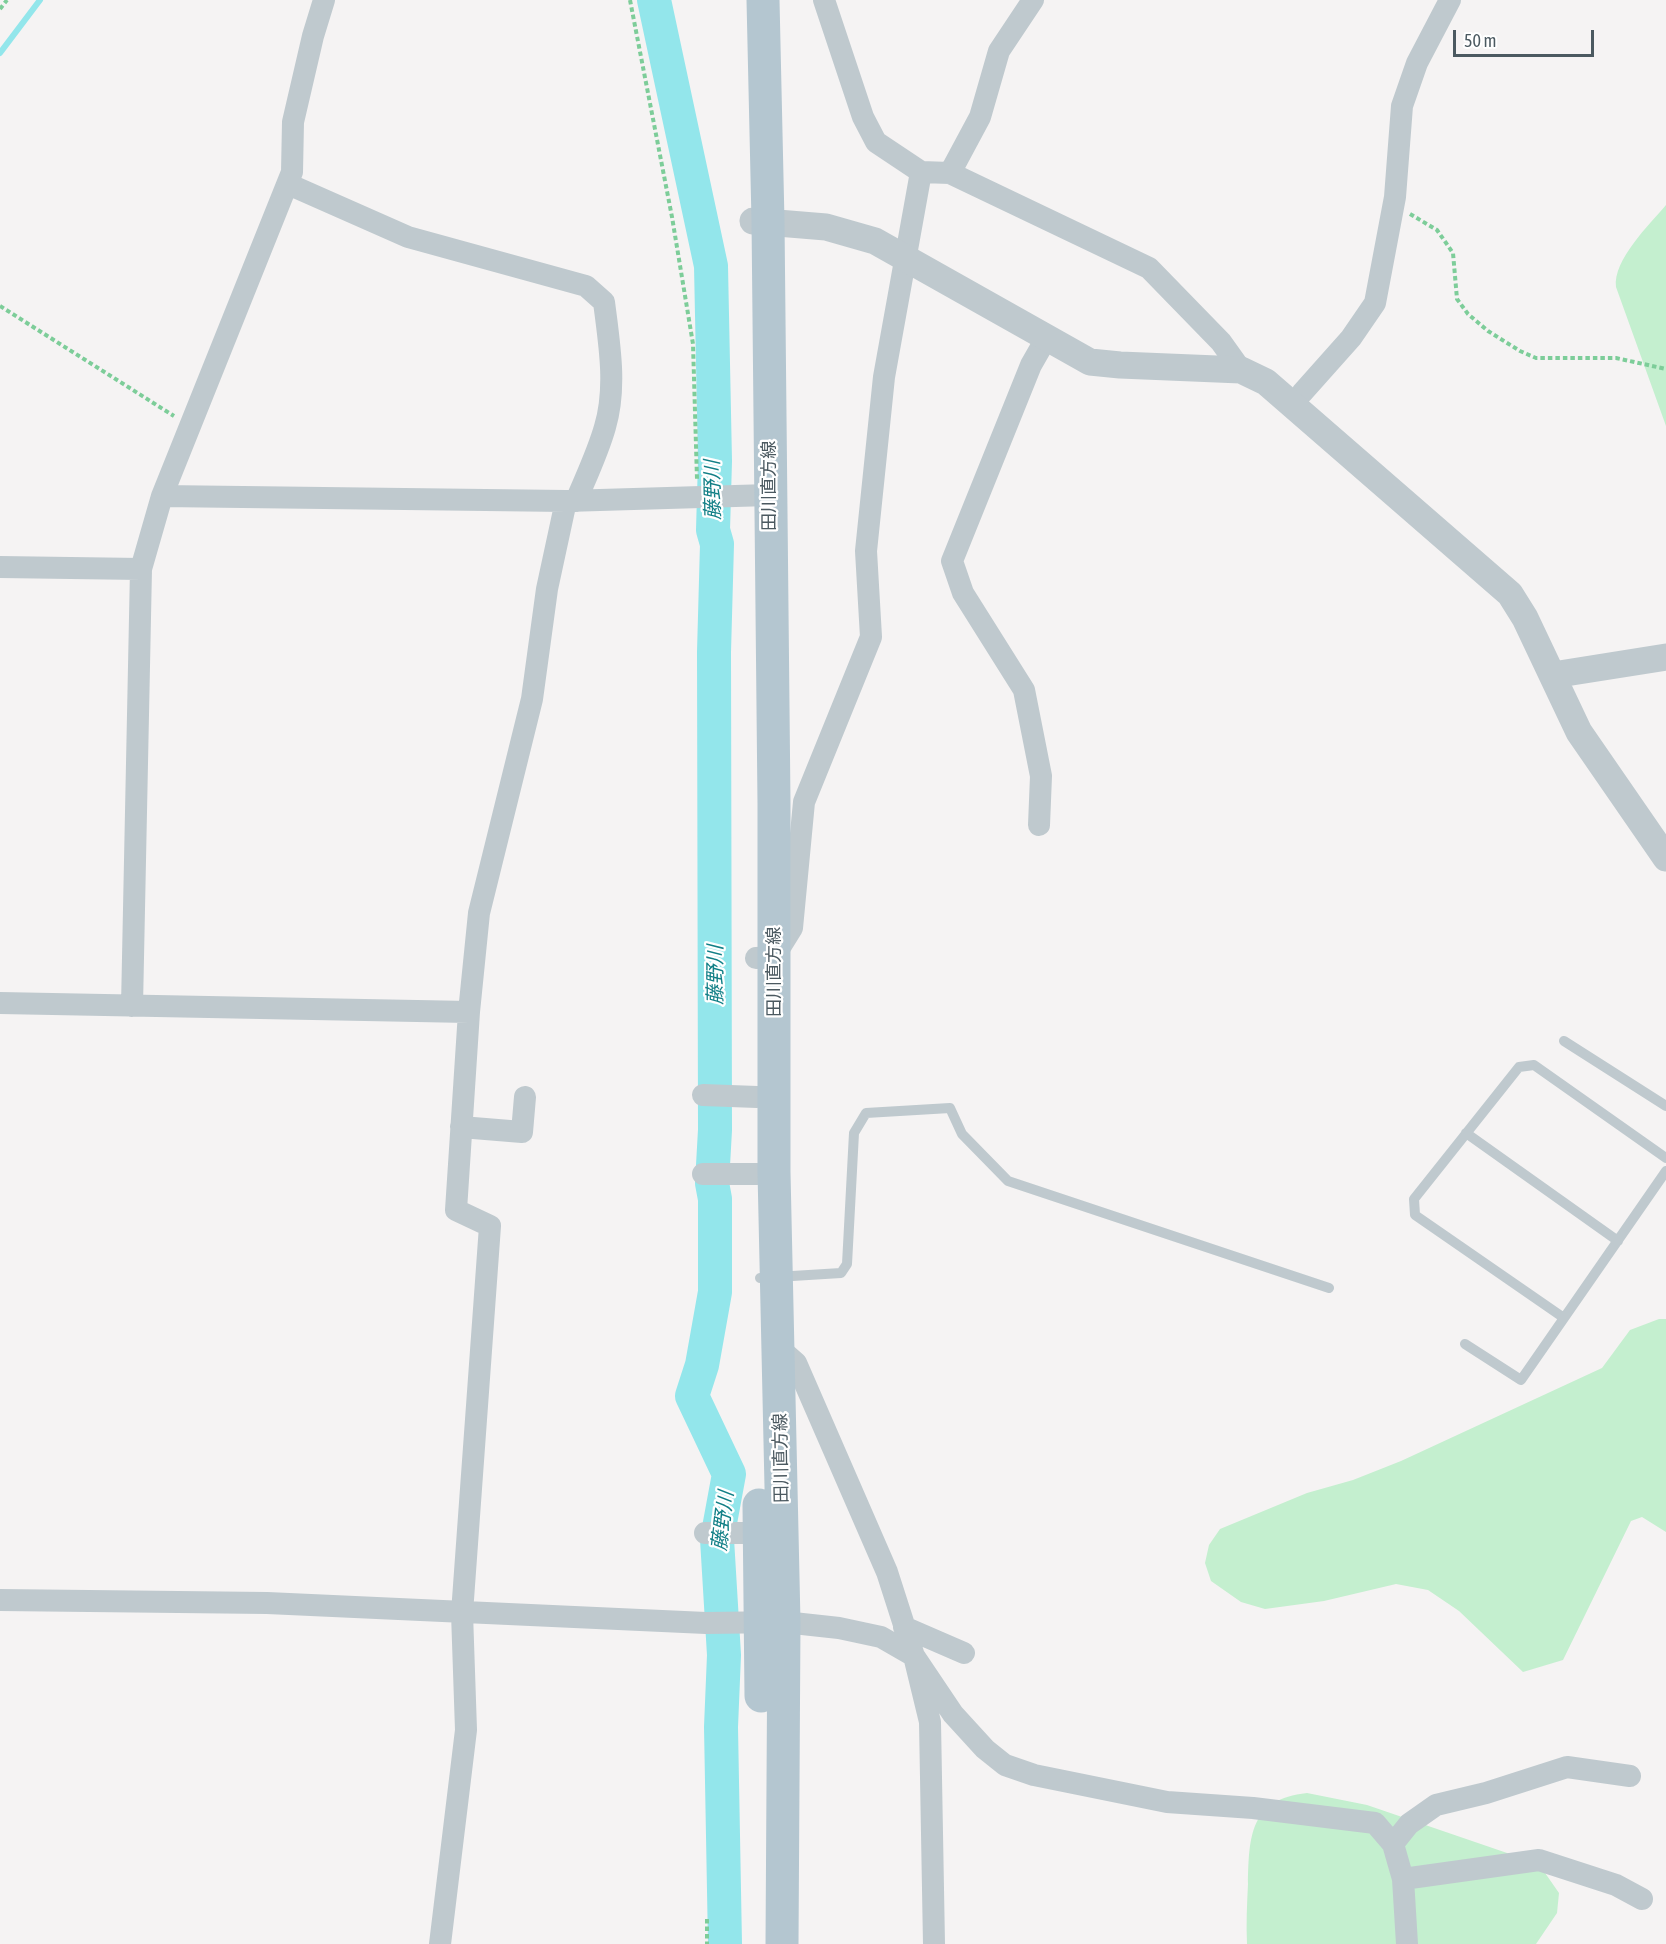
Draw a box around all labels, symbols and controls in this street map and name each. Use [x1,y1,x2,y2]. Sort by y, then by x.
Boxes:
scale bar [1456,18,1597,56]
text: 50 m [1464,30,1496,51]
street label: 田川直方線 [758,441,780,531]
water label: 藤野川 [700,460,726,520]
street label: 田川直方線 [763,927,785,1017]
water label: 藤野川 [704,945,728,1005]
street label: 田川直方線 [769,1413,793,1503]
water label: 藤野川 [707,1490,739,1552]

